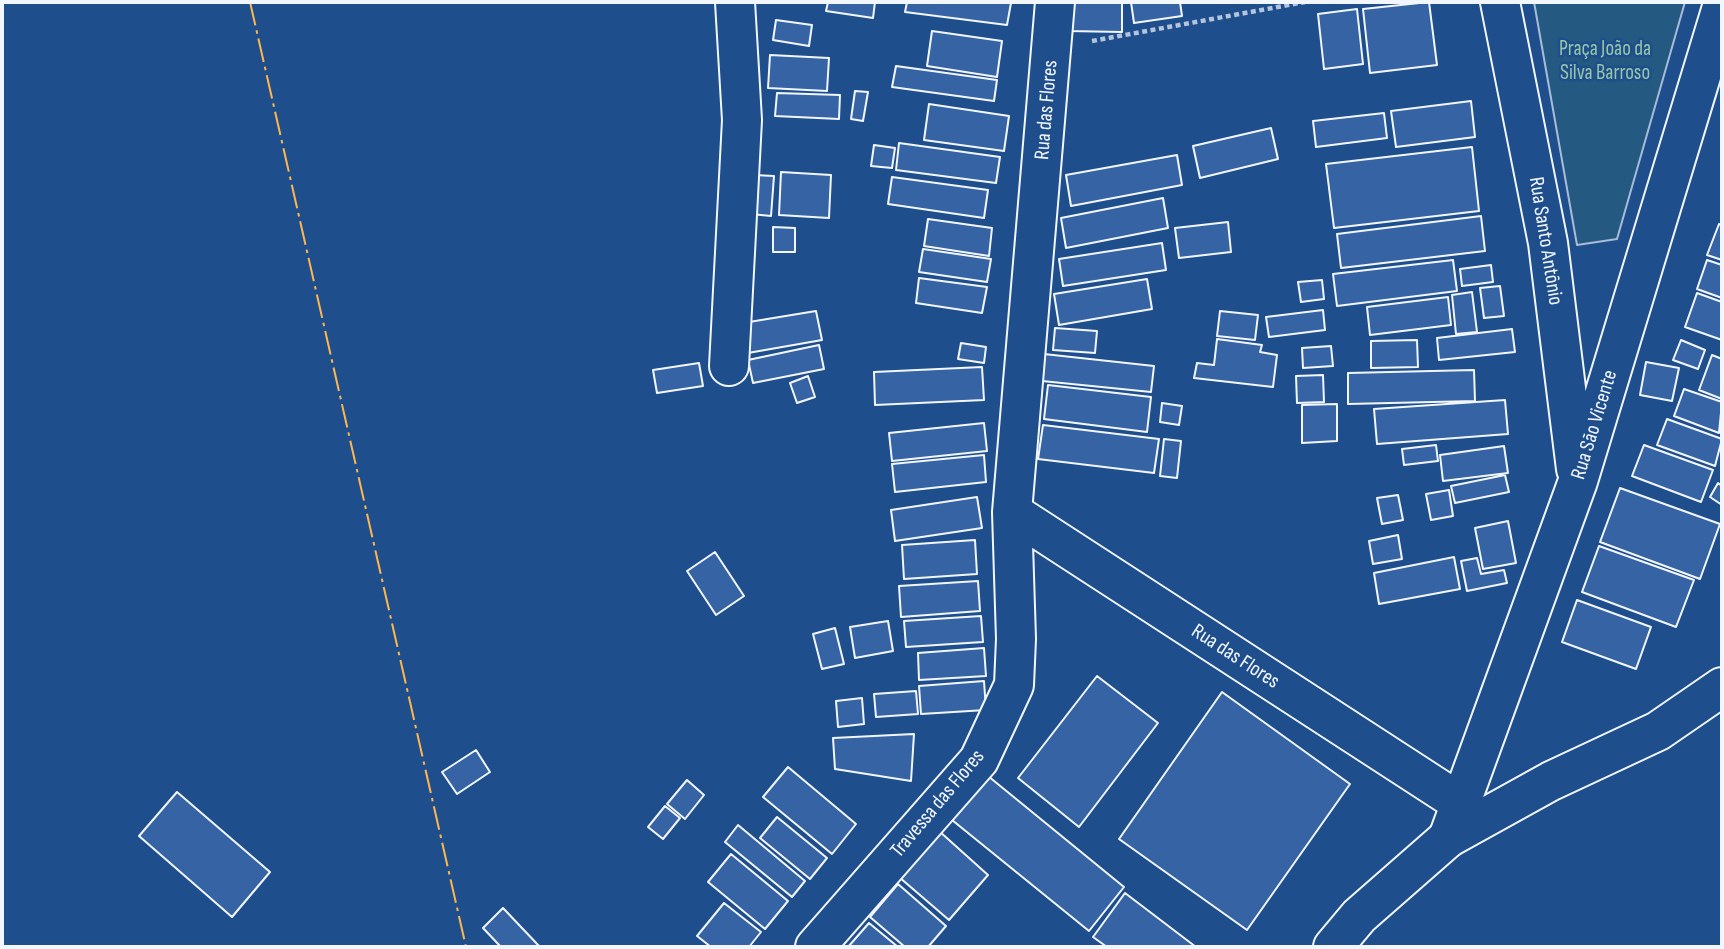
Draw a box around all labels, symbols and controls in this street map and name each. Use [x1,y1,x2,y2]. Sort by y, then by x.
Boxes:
park label: Praça João da Silva Barroso [1559,37,1651,87]
street label: Rua das Flores [1030,59,1064,161]
street label: Rua Santo Antônio [1522,175,1568,307]
street label: Rua São Vicente [1566,367,1624,483]
street label: Rua das Flores [1186,619,1284,695]
street label: Travessa das Flores [886,745,990,863]

